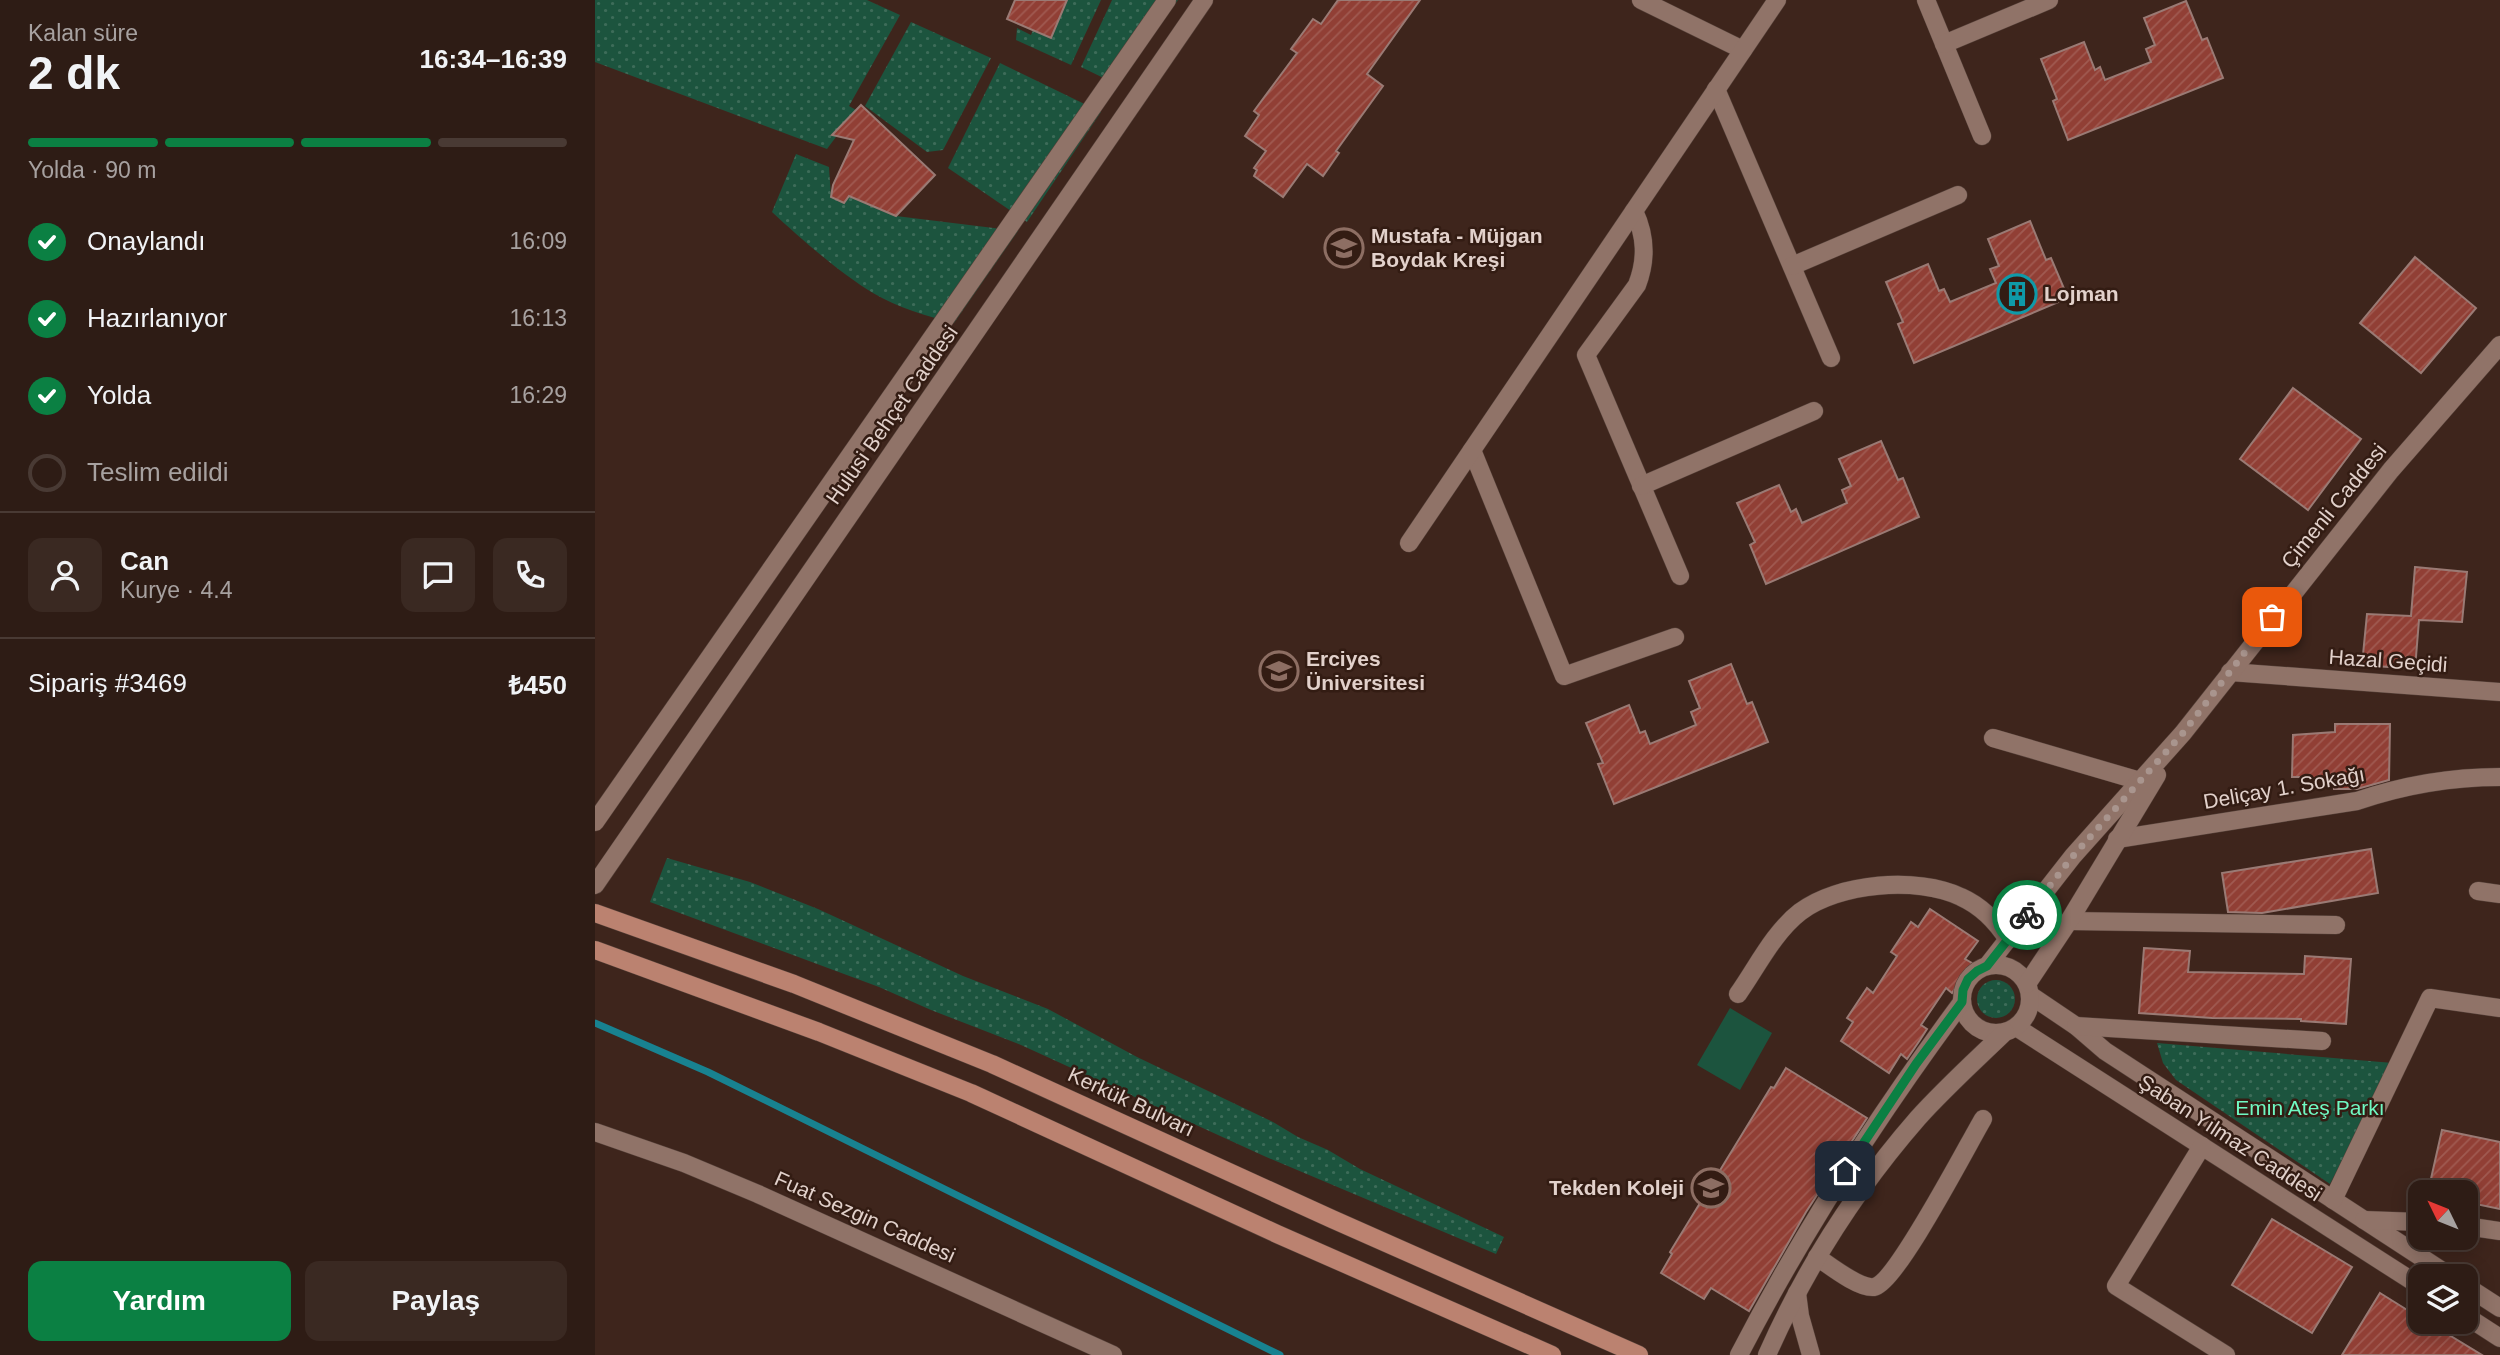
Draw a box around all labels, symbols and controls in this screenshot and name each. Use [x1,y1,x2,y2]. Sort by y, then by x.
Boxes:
text: Kalan süre [28,20,138,46]
text: 16:34–16:39 [420,44,567,74]
text: 2 dk [28,47,120,99]
text: Yolda · 90 m [28,157,156,183]
icon: check [28,223,66,261]
place label: Mustafa - Müjgan Boydak Kreşi [1371,224,1543,271]
text: Onaylandı [87,226,206,256]
school or university icon: Mustafa - Müjgan Boydak Kreşi [1323,227,1365,269]
text: 16:09 [509,228,567,254]
building icon: Lojman [1996,273,2038,315]
place label: Lojman [2044,282,2119,305]
icon: check [28,300,66,338]
text: Hazırlanıyor [87,303,227,333]
text: 16:13 [509,305,567,331]
street label: Hulusi Behçet Caddesi [821,321,962,508]
icon: check [28,377,66,415]
text: Yolda [87,380,151,410]
text: 16:29 [509,382,567,408]
street label: Çimenli Caddesi [2277,439,2391,572]
text: Teslim edildi [87,457,229,487]
button: person [28,538,102,612]
button: chat [401,538,475,612]
button: phone [493,538,567,612]
text: Can [120,546,169,576]
text: Kurye · 4.4 [120,577,233,603]
pin [2242,587,2302,647]
icon: bag [2253,598,2291,636]
street label: Hazal Geçidi [2328,645,2448,676]
place label: Erciyes Üniversitesi [1306,647,1425,694]
school or university icon: Erciyes Üniversitesi [1258,650,1300,692]
text: Sipariş #3469 [28,668,187,698]
text: ₺450 [509,670,567,700]
street label: Deliçay 1. Sokağı [2201,762,2366,813]
courier [1992,880,2062,950]
icon: bike [2008,896,2046,934]
street label: Kerkük Bulvarı [1064,1062,1198,1141]
street label: Şaban Yılmaz Caddesi [2135,1070,2326,1205]
park label: Emin Ateş Parkı [2235,1096,2385,1119]
pin [1815,1141,1875,1201]
icon: home [1826,1152,1864,1190]
street label: Fuat Sezgin Caddesi [771,1166,959,1267]
school or university icon: Tekden Koleji [1690,1167,1732,1209]
place label: Tekden Koleji [1549,1176,1684,1199]
north arrow [2408,1180,2478,1250]
map controls [2408,1180,2478,1334]
button: Yardım [28,1261,291,1341]
button: Paylaş [305,1261,567,1341]
button: layers [2408,1264,2478,1334]

